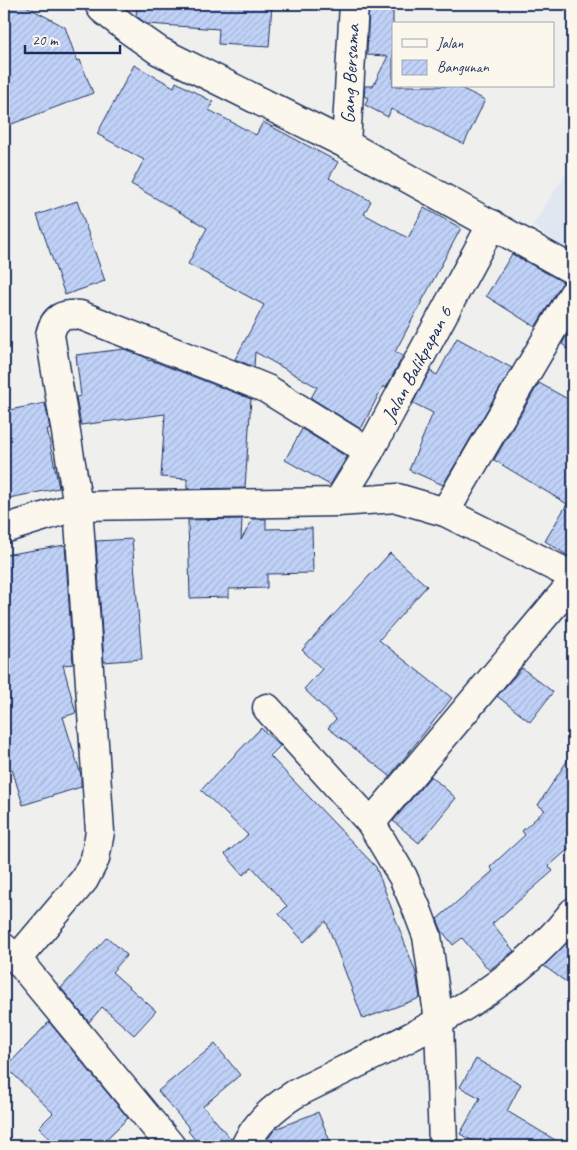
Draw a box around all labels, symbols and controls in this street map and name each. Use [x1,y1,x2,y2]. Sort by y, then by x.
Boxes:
scale bar [25,22,120,54]
street label: Gang Bersama [335,22,365,124]
legend [392,22,554,88]
text: 20 m [32,31,59,50]
text: Jalan [436,34,464,53]
text: Bangunan [437,58,490,77]
street label: Jalan Balikpapan 6 [376,301,458,427]

